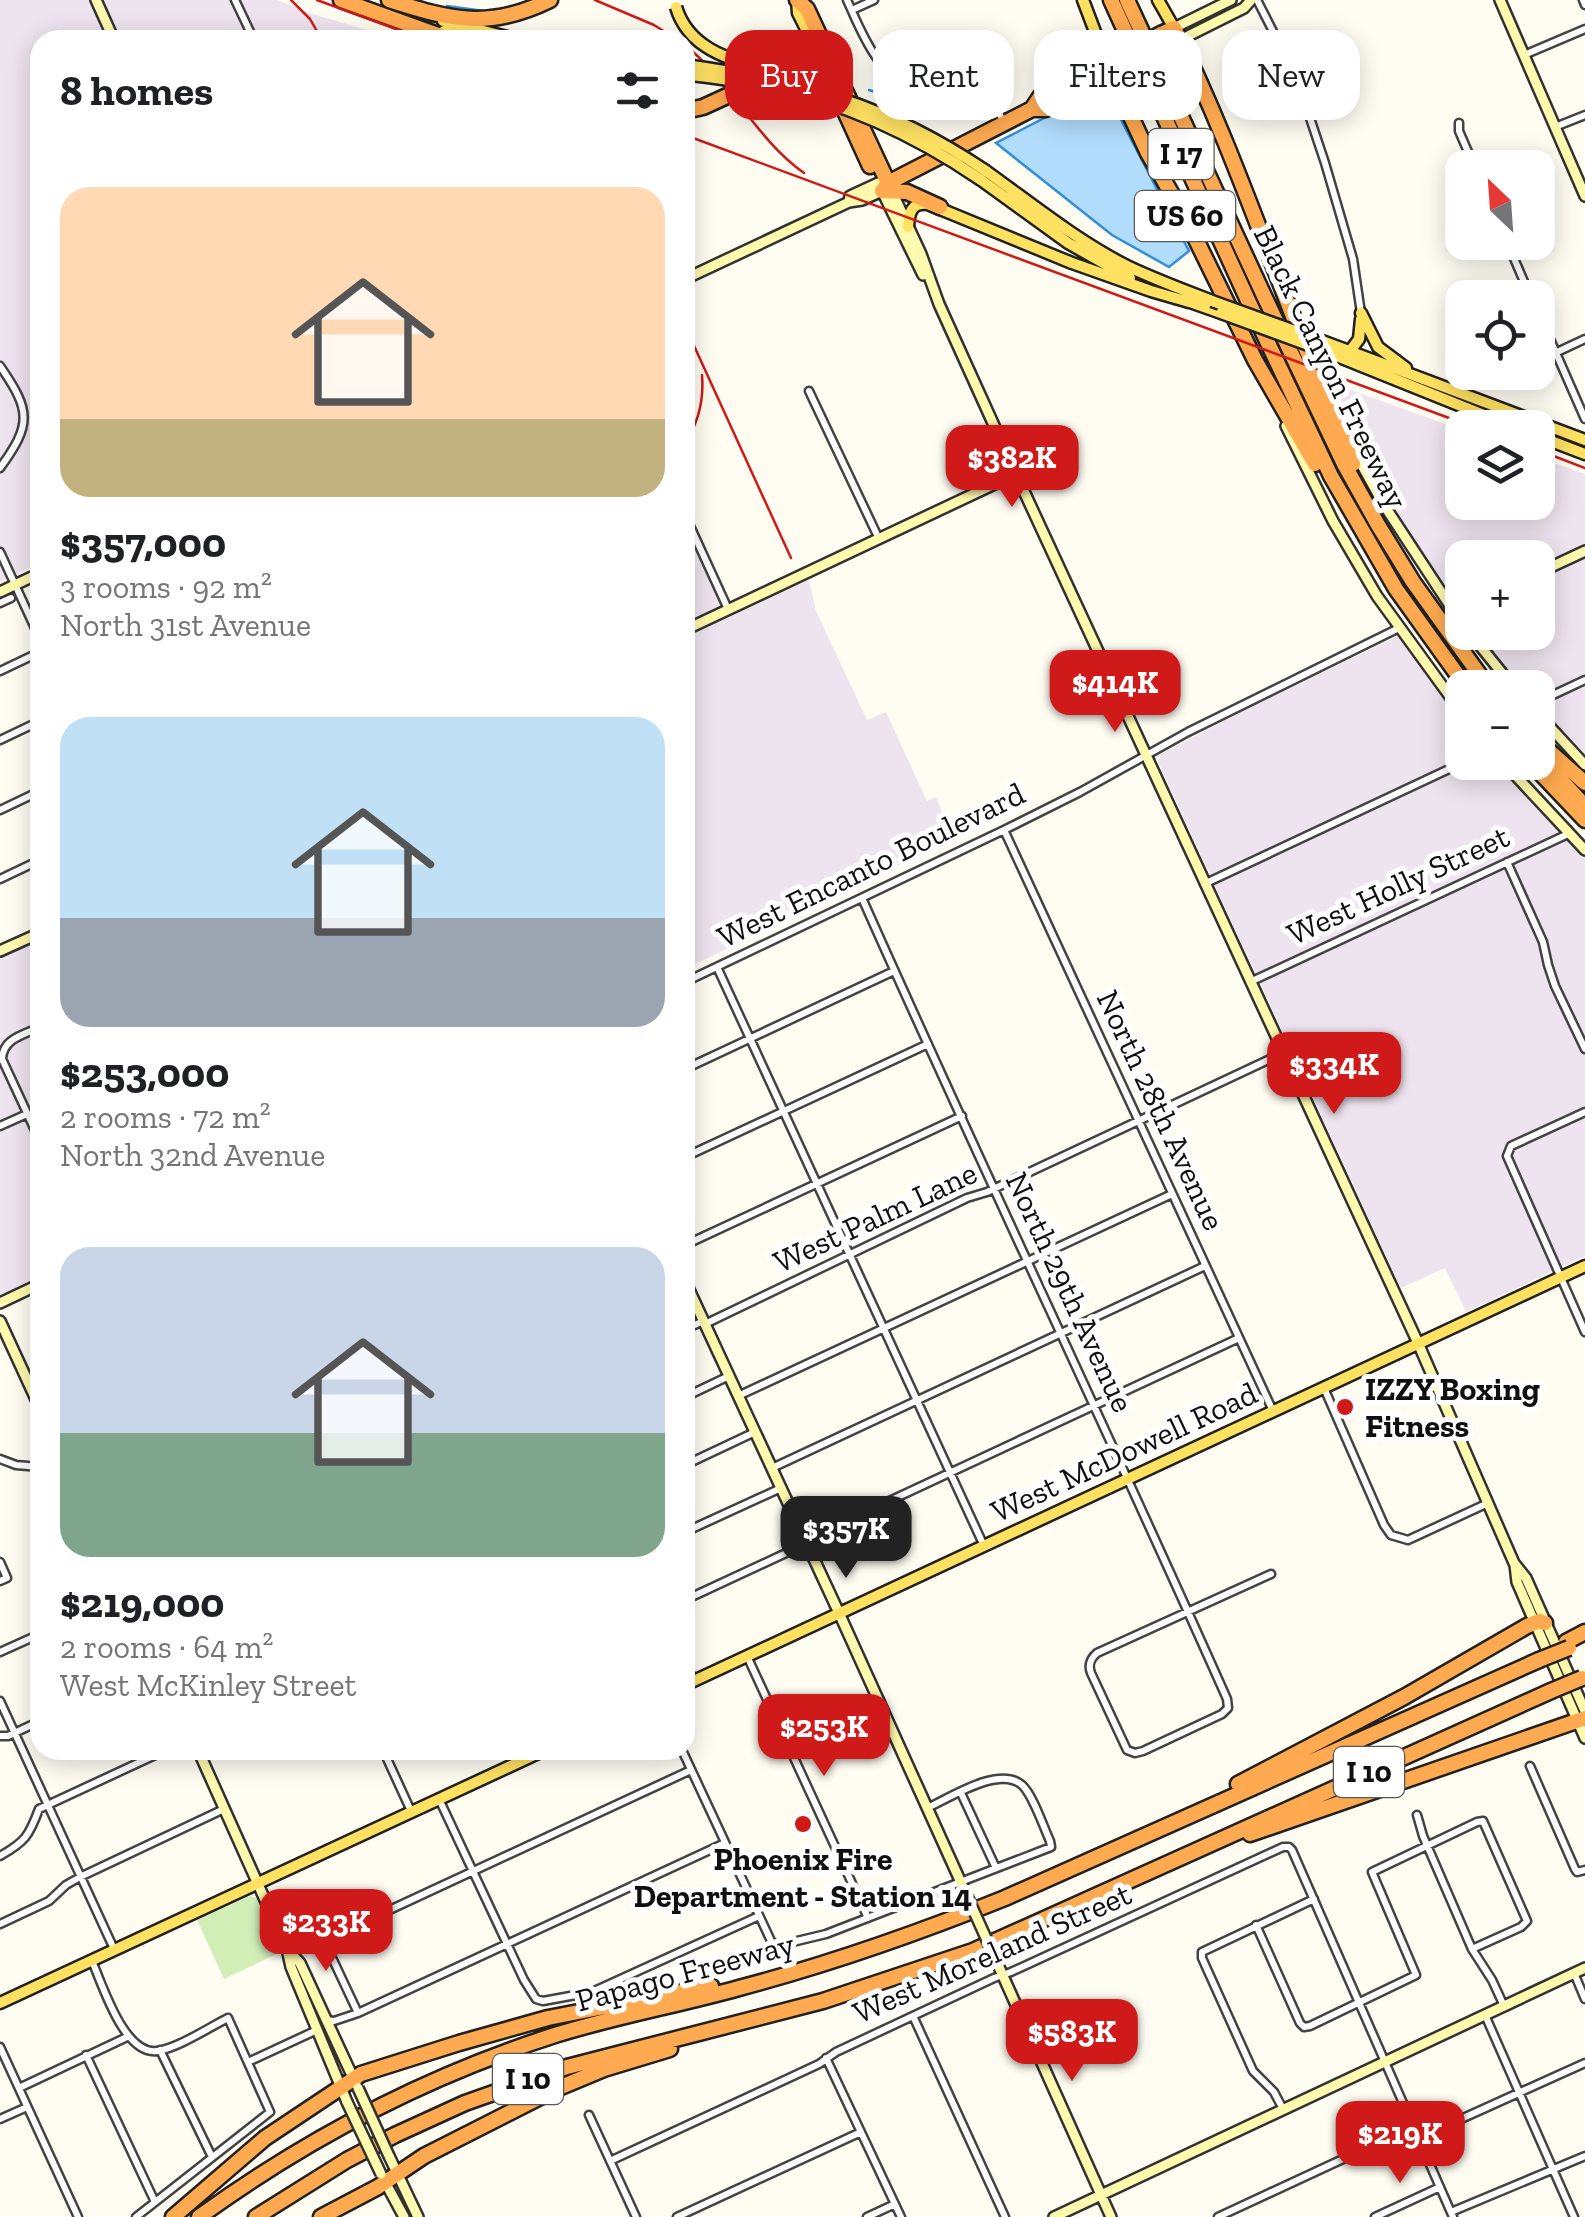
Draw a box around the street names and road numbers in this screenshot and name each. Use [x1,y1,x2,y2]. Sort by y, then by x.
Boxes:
road number: I 17 [1148,129,1214,179]
road number: US 60 [1135,191,1235,241]
street label: Black Canyon Freeway [1246,219,1416,515]
street label: West Encanto Boulevard [711,774,1031,956]
street label: West Holly Street [1281,817,1515,953]
street label: North 28th Avenue [1089,984,1233,1236]
street label: West Palm Lane [767,1153,983,1281]
street label: North 29th Avenue [998,1166,1142,1418]
street label: West McDowell Road [985,1373,1264,1530]
road number: I 10 [1334,1747,1404,1797]
street label: West Moreland Street [847,1874,1137,2031]
street label: Papago Freeway [572,1924,799,2019]
road number: I 10 [493,2054,563,2104]

